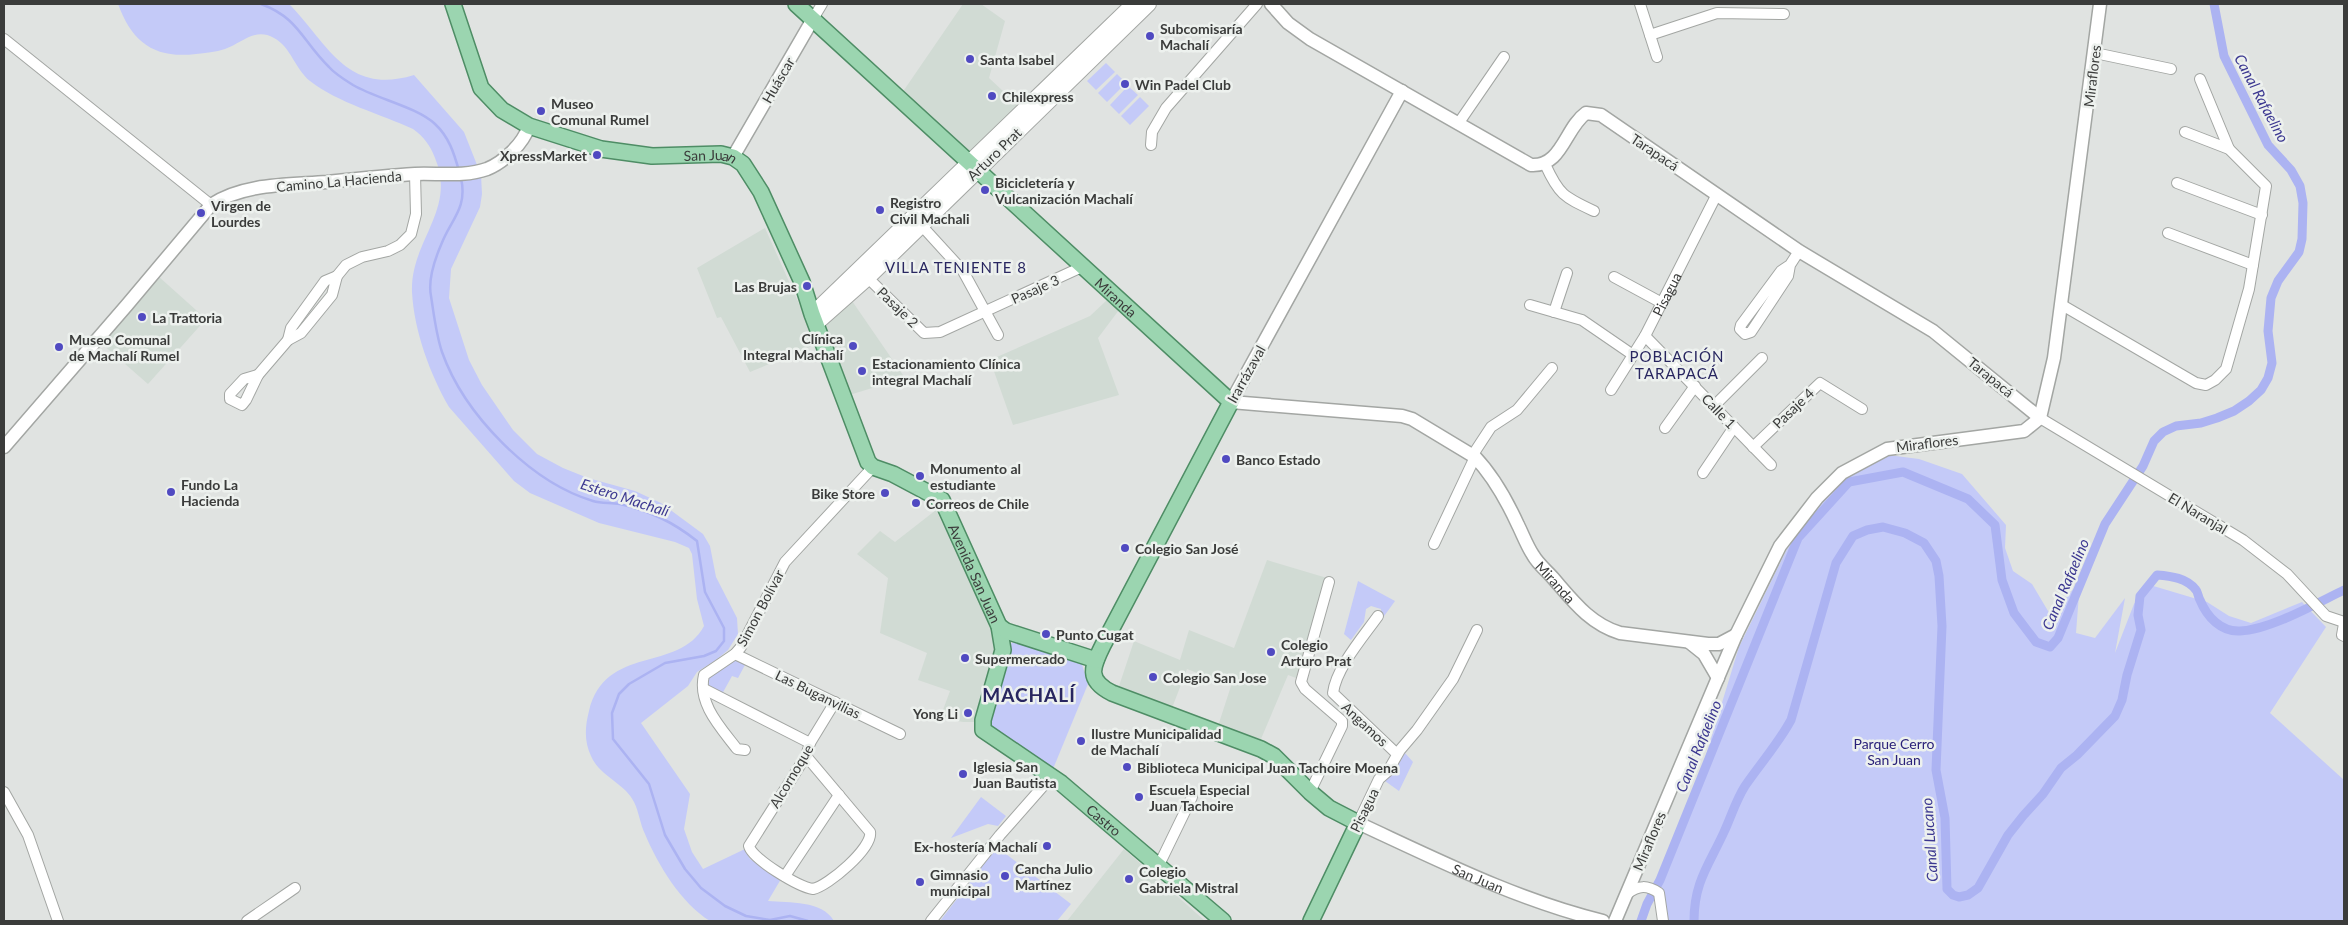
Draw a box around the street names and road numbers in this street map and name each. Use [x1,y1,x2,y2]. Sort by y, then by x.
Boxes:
street label: Miraflores [2080,44,2104,108]
street label: Huáscar [758,54,798,106]
street label: Arturo Prat [963,124,1025,184]
street label: Tarapacá [1628,130,1682,174]
street label: San Juan [683,145,741,166]
street label: Camino La Hacienda [276,167,402,195]
street label: Pisagua [1648,269,1685,319]
street label: Pasaje 3 [1008,271,1062,307]
street label: Miranda [1092,274,1141,320]
street label: Pasaje 2 [874,283,922,331]
street label: Irarrázaval [1223,342,1269,406]
street label: Tarapacá [1965,353,2017,401]
street label: Pasaje 4 [1769,384,1817,432]
street label: Calle 1 [1698,390,1740,432]
street label: Miraflores [1895,431,1959,455]
street label: El Naranjal [2165,489,2231,537]
street label: Avenida San Juan [945,521,1005,625]
street label: Miranda [1532,557,1579,606]
street label: Simon Bolívar [733,567,787,649]
street label: Las Buganvilias [773,666,863,722]
street label: Angamos [1338,698,1392,750]
street label: Alcornoque [765,741,817,811]
street label: Pisagua [1346,785,1382,835]
street label: Castro [1083,800,1125,839]
street label: Miraflores [1629,809,1669,873]
street label: San Juan [1450,859,1506,896]

